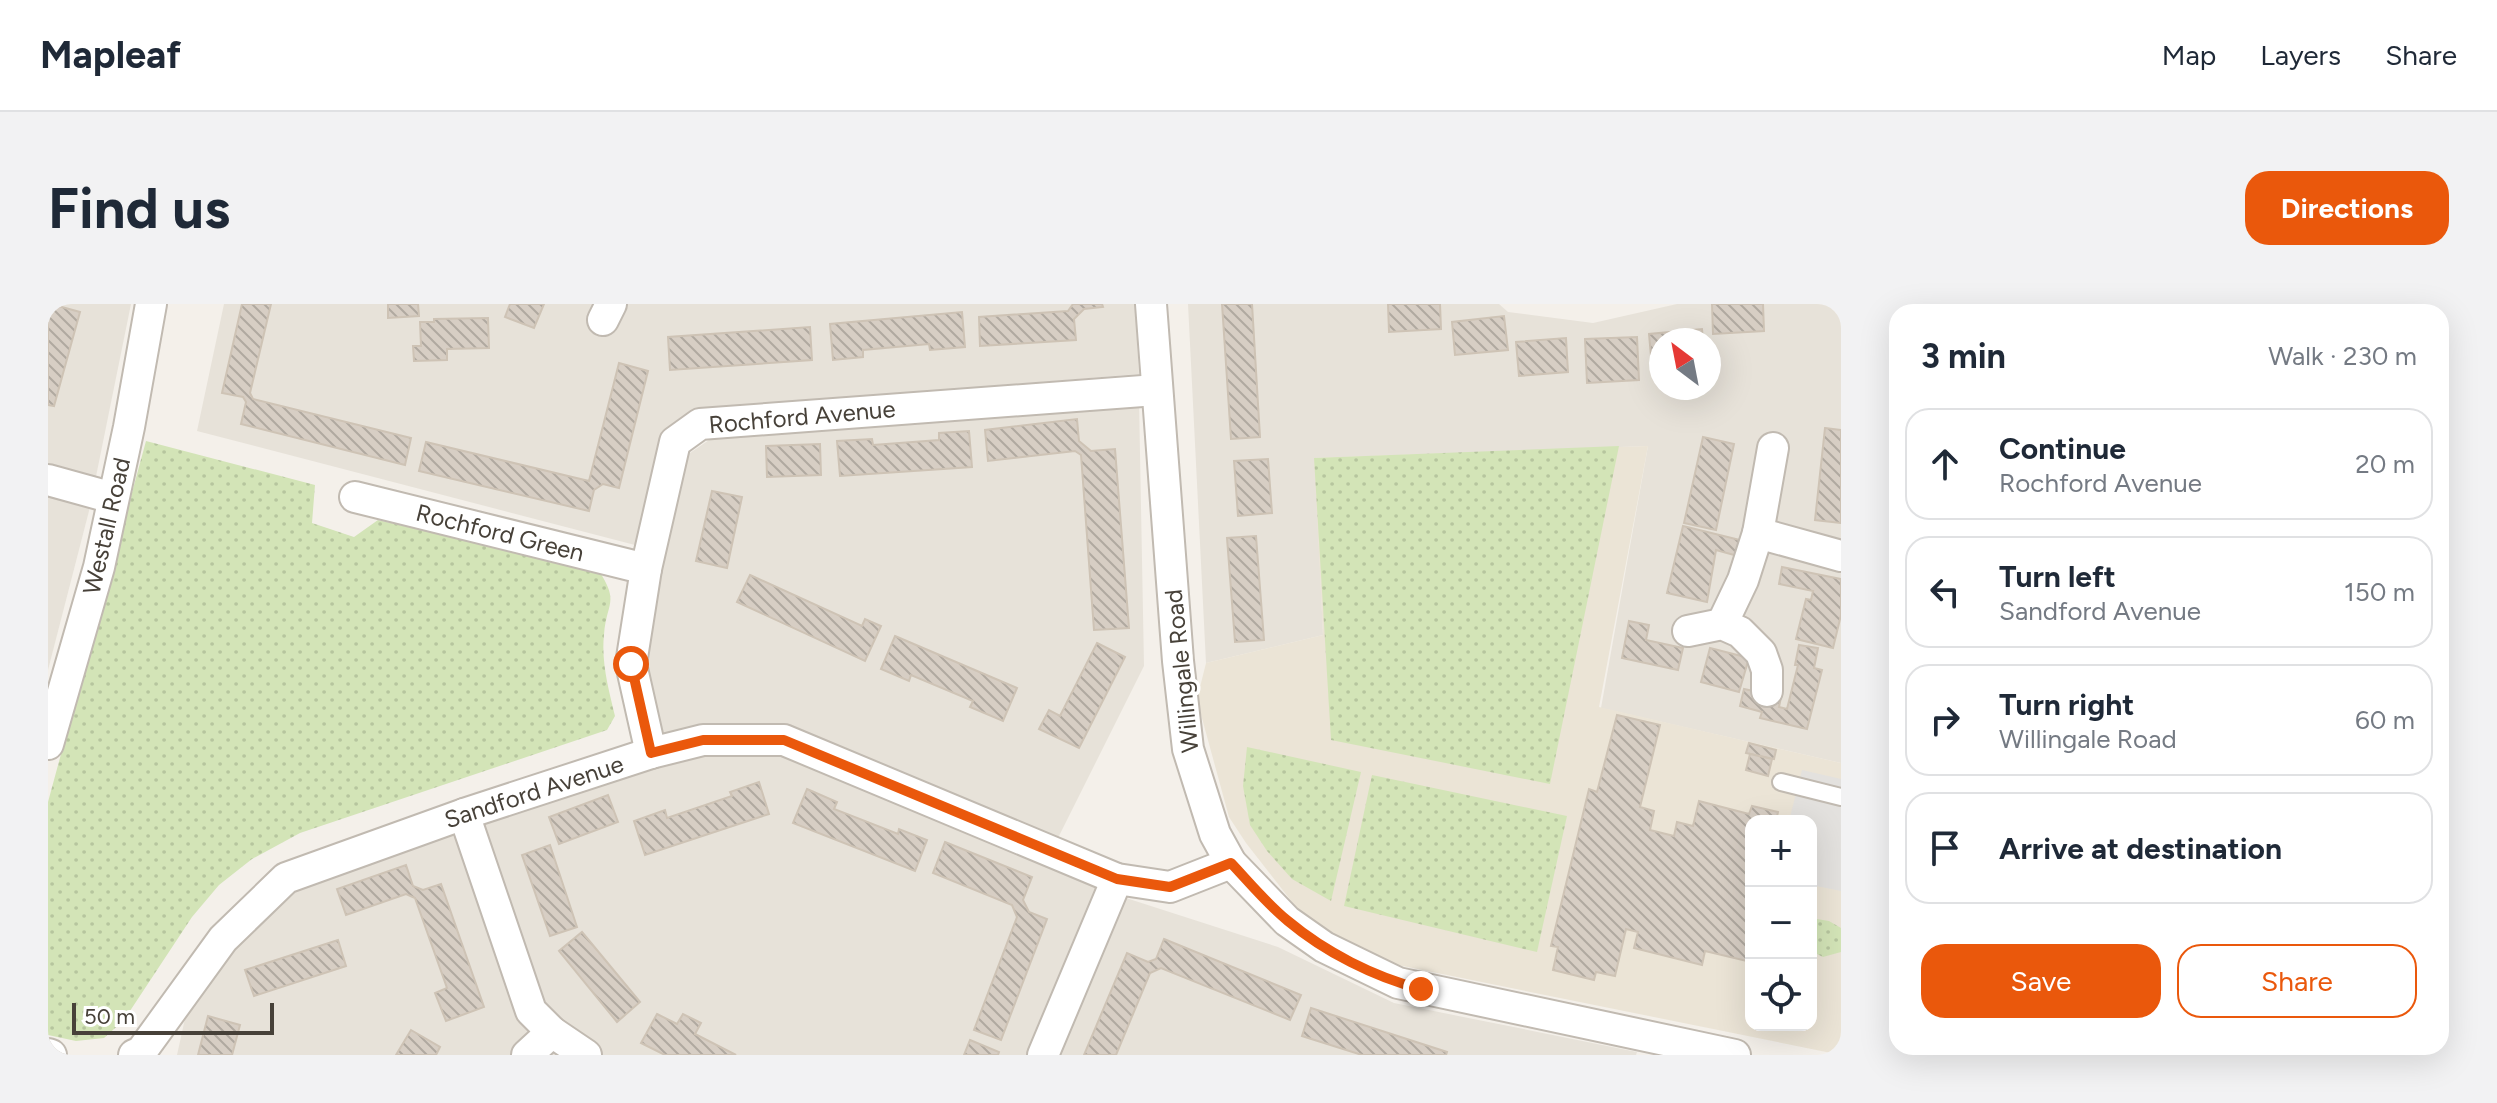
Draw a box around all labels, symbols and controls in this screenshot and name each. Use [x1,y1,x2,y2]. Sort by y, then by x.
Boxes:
text: Mapleaf [40,32,181,78]
text: Map [2162,38,2216,72]
text: Layers [2260,38,2341,72]
text: Share [2385,38,2457,72]
button: Directions [2245,171,2449,245]
text: Find us [48,175,230,242]
north arrow [1649,328,1721,400]
text: 3 min [1921,336,2006,377]
text: Walk · 230 m [2268,340,2417,372]
street label: Rochford Avenue [707,394,897,439]
text: Continue [1999,430,2126,467]
icon: ahead [1923,442,1967,486]
text: 20 m [2355,448,2415,480]
street label: Westall Road [77,455,136,597]
text: Rochford Avenue [1999,467,2202,499]
street label: Rochford Green [413,498,587,567]
text: Turn left [1999,558,2116,595]
icon: left [1923,570,1967,614]
text: 150 m [2344,576,2415,608]
street label: Willingale Road [1159,588,1204,754]
text: Sandford Avenue [1999,595,2201,627]
route start [613,646,649,682]
text: Turn right [1999,686,2134,723]
icon: right [1923,698,1967,742]
text: 60 m [2355,704,2415,736]
text: Willingale Road [1999,723,2177,755]
street label: Sandford Avenue [441,749,627,834]
map controls [1745,815,1817,1031]
button: + [1745,815,1817,887]
icon: arrive [1923,826,1967,870]
text: Arrive at destination [1999,830,2282,867]
button: − [1745,887,1817,959]
button: Save [1921,944,2161,1018]
button: Share [2177,944,2417,1018]
button: locate [1745,959,1817,1031]
route end [1403,971,1439,1007]
scale bar [72,999,274,1035]
text: 50 m [84,1003,135,1030]

